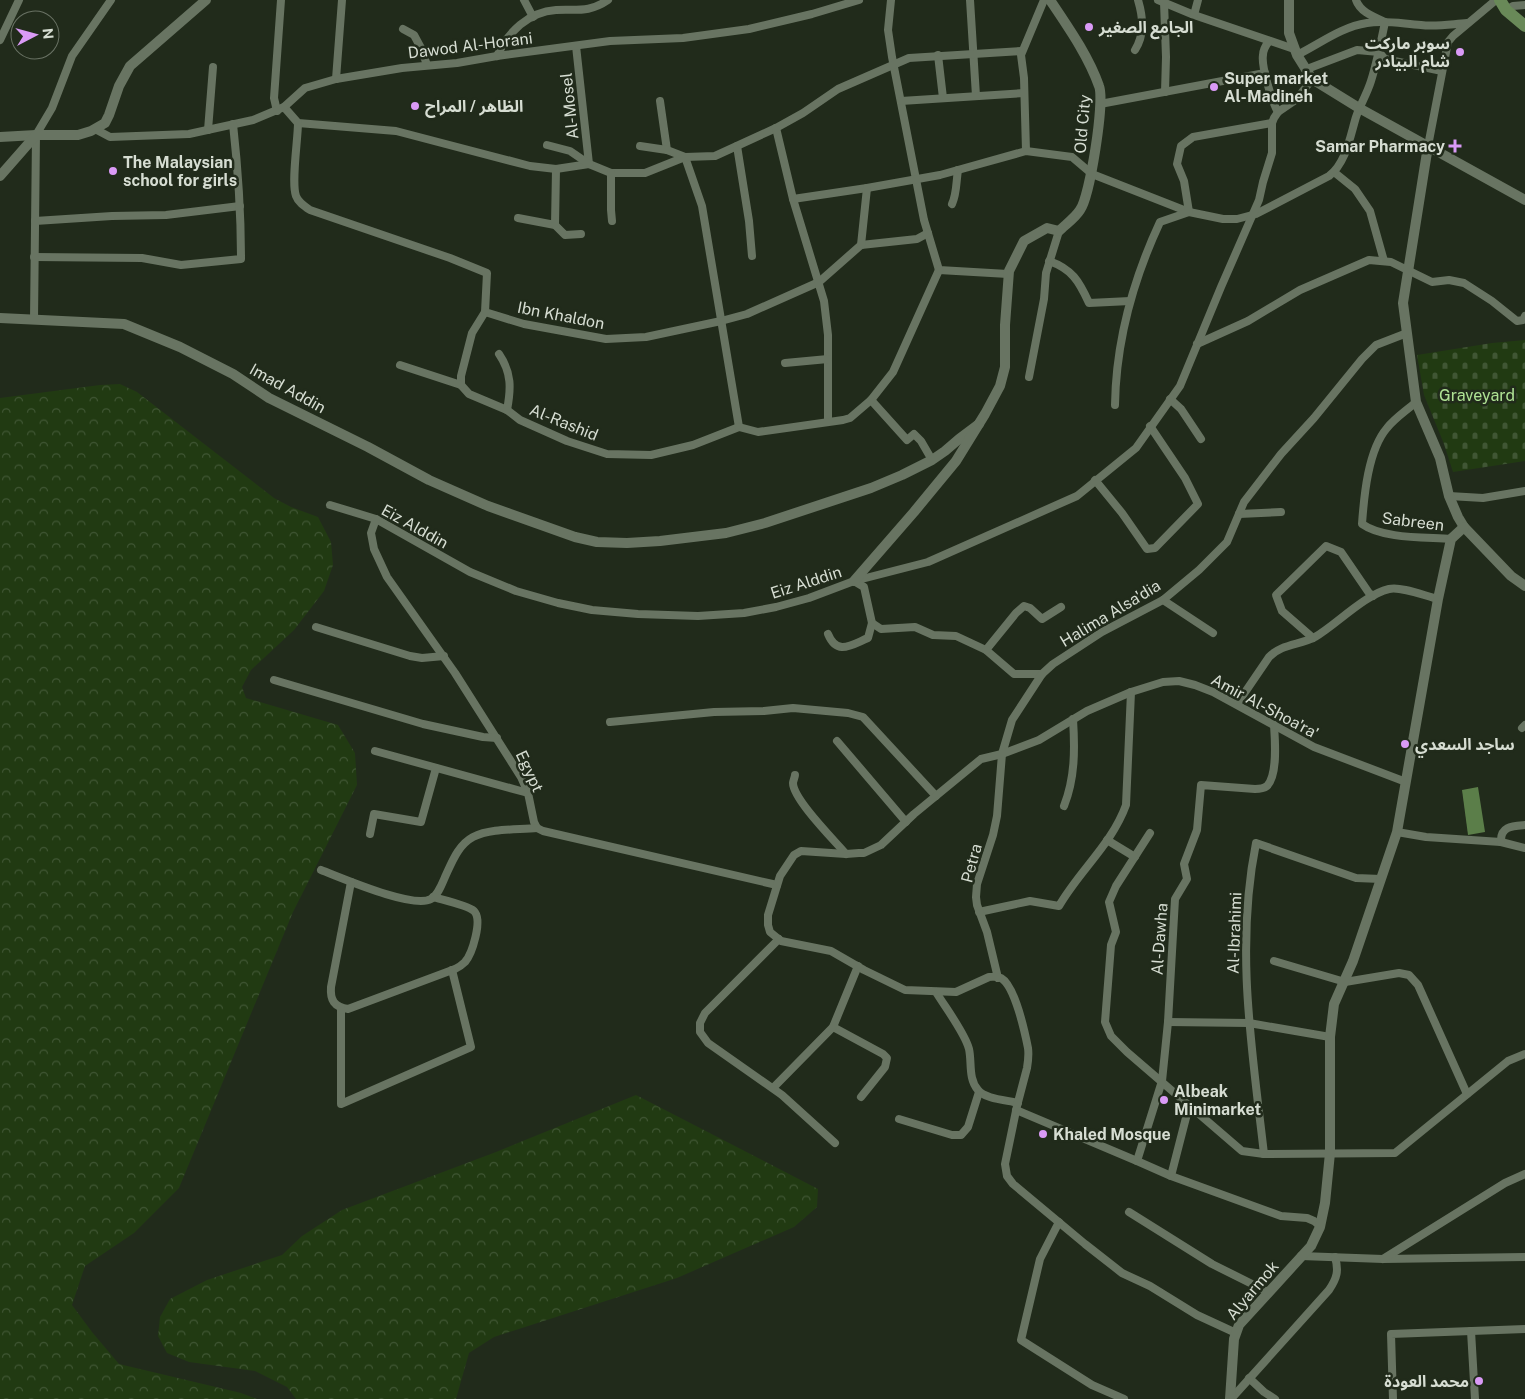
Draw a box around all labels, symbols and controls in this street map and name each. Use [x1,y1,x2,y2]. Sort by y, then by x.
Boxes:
north arrow [10,10,60,60]
place label: الجامع الصغير [1098,18,1193,40]
marker: الجامع الصغير [1083,21,1095,33]
text: N [39,27,56,40]
street label: Dawod Al-Horani [407,28,534,63]
place label: سوبر ماركت شام البيادر [1365,34,1450,73]
marker: سوبر ماركت شام البيادر [1454,46,1466,58]
place label: Super market Al-Madineh [1224,69,1329,106]
street label: Al-Mosel [557,71,582,140]
marker: Super market Al-Madineh [1208,81,1220,93]
street label: Old City [1070,93,1095,154]
place label: الظاهر / المراح [425,97,523,118]
marker: الظاهر / المراح [409,100,421,112]
place label: Samar Pharmacy [1315,137,1445,156]
marker: Samar Pharmacy [1449,140,1461,152]
place label: The Malaysian school for girls [123,153,237,190]
marker: The Malaysian school for girls [107,165,119,177]
street label: Ibn Khaldon [516,298,606,333]
street label: Imad Addin [246,360,329,417]
park label: Graveyard [1439,386,1515,405]
street label: Al-Rashid [527,400,601,445]
street label: Eiz Alddin [378,500,452,553]
street label: Sabreen [1381,508,1445,535]
street label: Eiz Alddin [768,562,844,603]
street label: Halima Alsa'dia [1057,576,1164,651]
street label: Amir Al-Shoa'ra' [1208,670,1322,743]
place label: ساجد السعدي [1415,735,1515,758]
marker: ساجد السعدي [1399,738,1411,750]
street label: Egypt [512,747,547,795]
street label: Petra [957,841,986,885]
street label: Al-Ibrahimi [1224,892,1245,974]
street label: Al-Dawha [1148,902,1171,976]
place label: Albeak Minimarket [1174,1082,1262,1119]
marker: Albeak Minimarket [1158,1094,1170,1106]
place label: Khaled Mosque [1053,1125,1171,1144]
marker: Khaled Mosque [1037,1128,1049,1140]
street label: Alyarmok [1222,1257,1283,1324]
place label: محمد العودة [1384,1372,1469,1391]
marker: محمد العودة [1473,1375,1485,1387]

